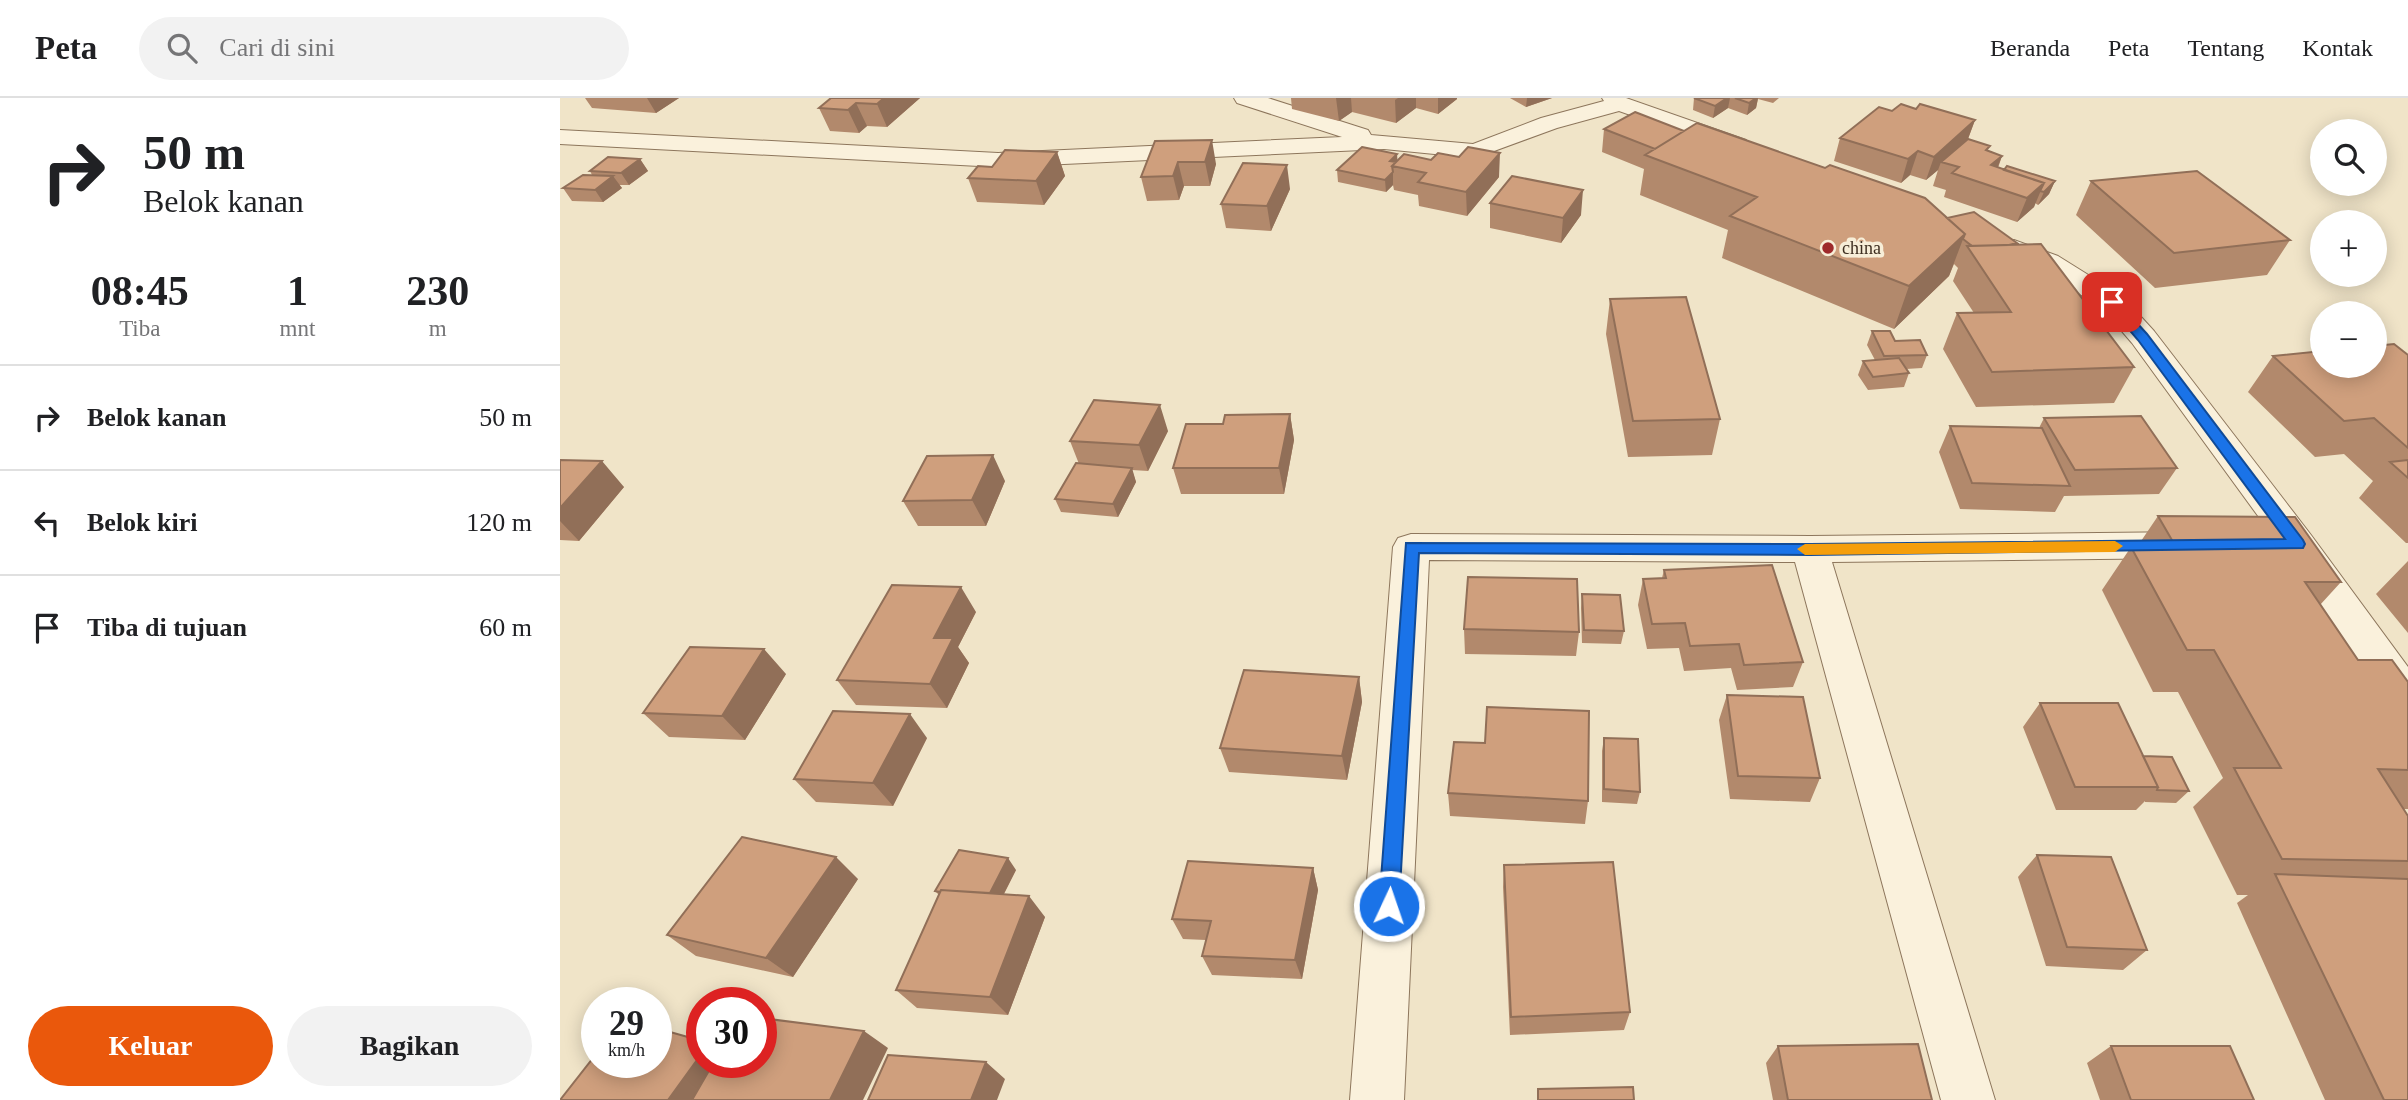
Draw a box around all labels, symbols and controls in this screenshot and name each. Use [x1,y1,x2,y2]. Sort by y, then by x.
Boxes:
search box [139,17,629,80]
icon: search [163,29,201,67]
text: Peta [35,30,97,66]
text: Cari di sini [219,33,335,62]
text: Beranda [1990,35,2070,61]
text: Peta [2108,35,2149,61]
text: Tentang [2187,35,2264,61]
text: Kontak [2302,35,2373,61]
map controls [2310,119,2387,378]
button: search [2310,119,2387,196]
text: 50 m [143,125,245,180]
icon: right [28,126,119,217]
text: Belok kanan [143,183,304,219]
button: + [2310,210,2387,287]
place label: china [1842,238,1881,258]
marker: china [1820,240,1836,256]
text: 08:45 [91,268,189,314]
text: 1 [287,268,308,314]
text: 230 [406,268,469,314]
pin [2082,272,2142,332]
icon: arrive [2093,283,2131,321]
button: − [2310,301,2387,378]
text: Tiba [119,316,160,341]
text: mnt [280,316,315,341]
text: m [429,316,447,341]
icon: right [28,399,66,437]
text: Belok kanan [87,403,226,432]
text: 50 m [479,403,532,432]
icon: left [28,504,66,542]
text: Belok kiri [87,508,198,537]
text: 120 m [466,508,532,537]
icon: arrive [28,609,66,647]
text: Tiba di tujuan [87,613,247,642]
text: 60 m [479,613,532,642]
position arrow [1352,869,1426,943]
speed limit sign: 30 [686,987,777,1078]
text: 29 [609,1004,644,1043]
button: Keluar [28,1006,273,1086]
button: Bagikan [287,1006,532,1086]
text: km/h [608,1040,645,1060]

